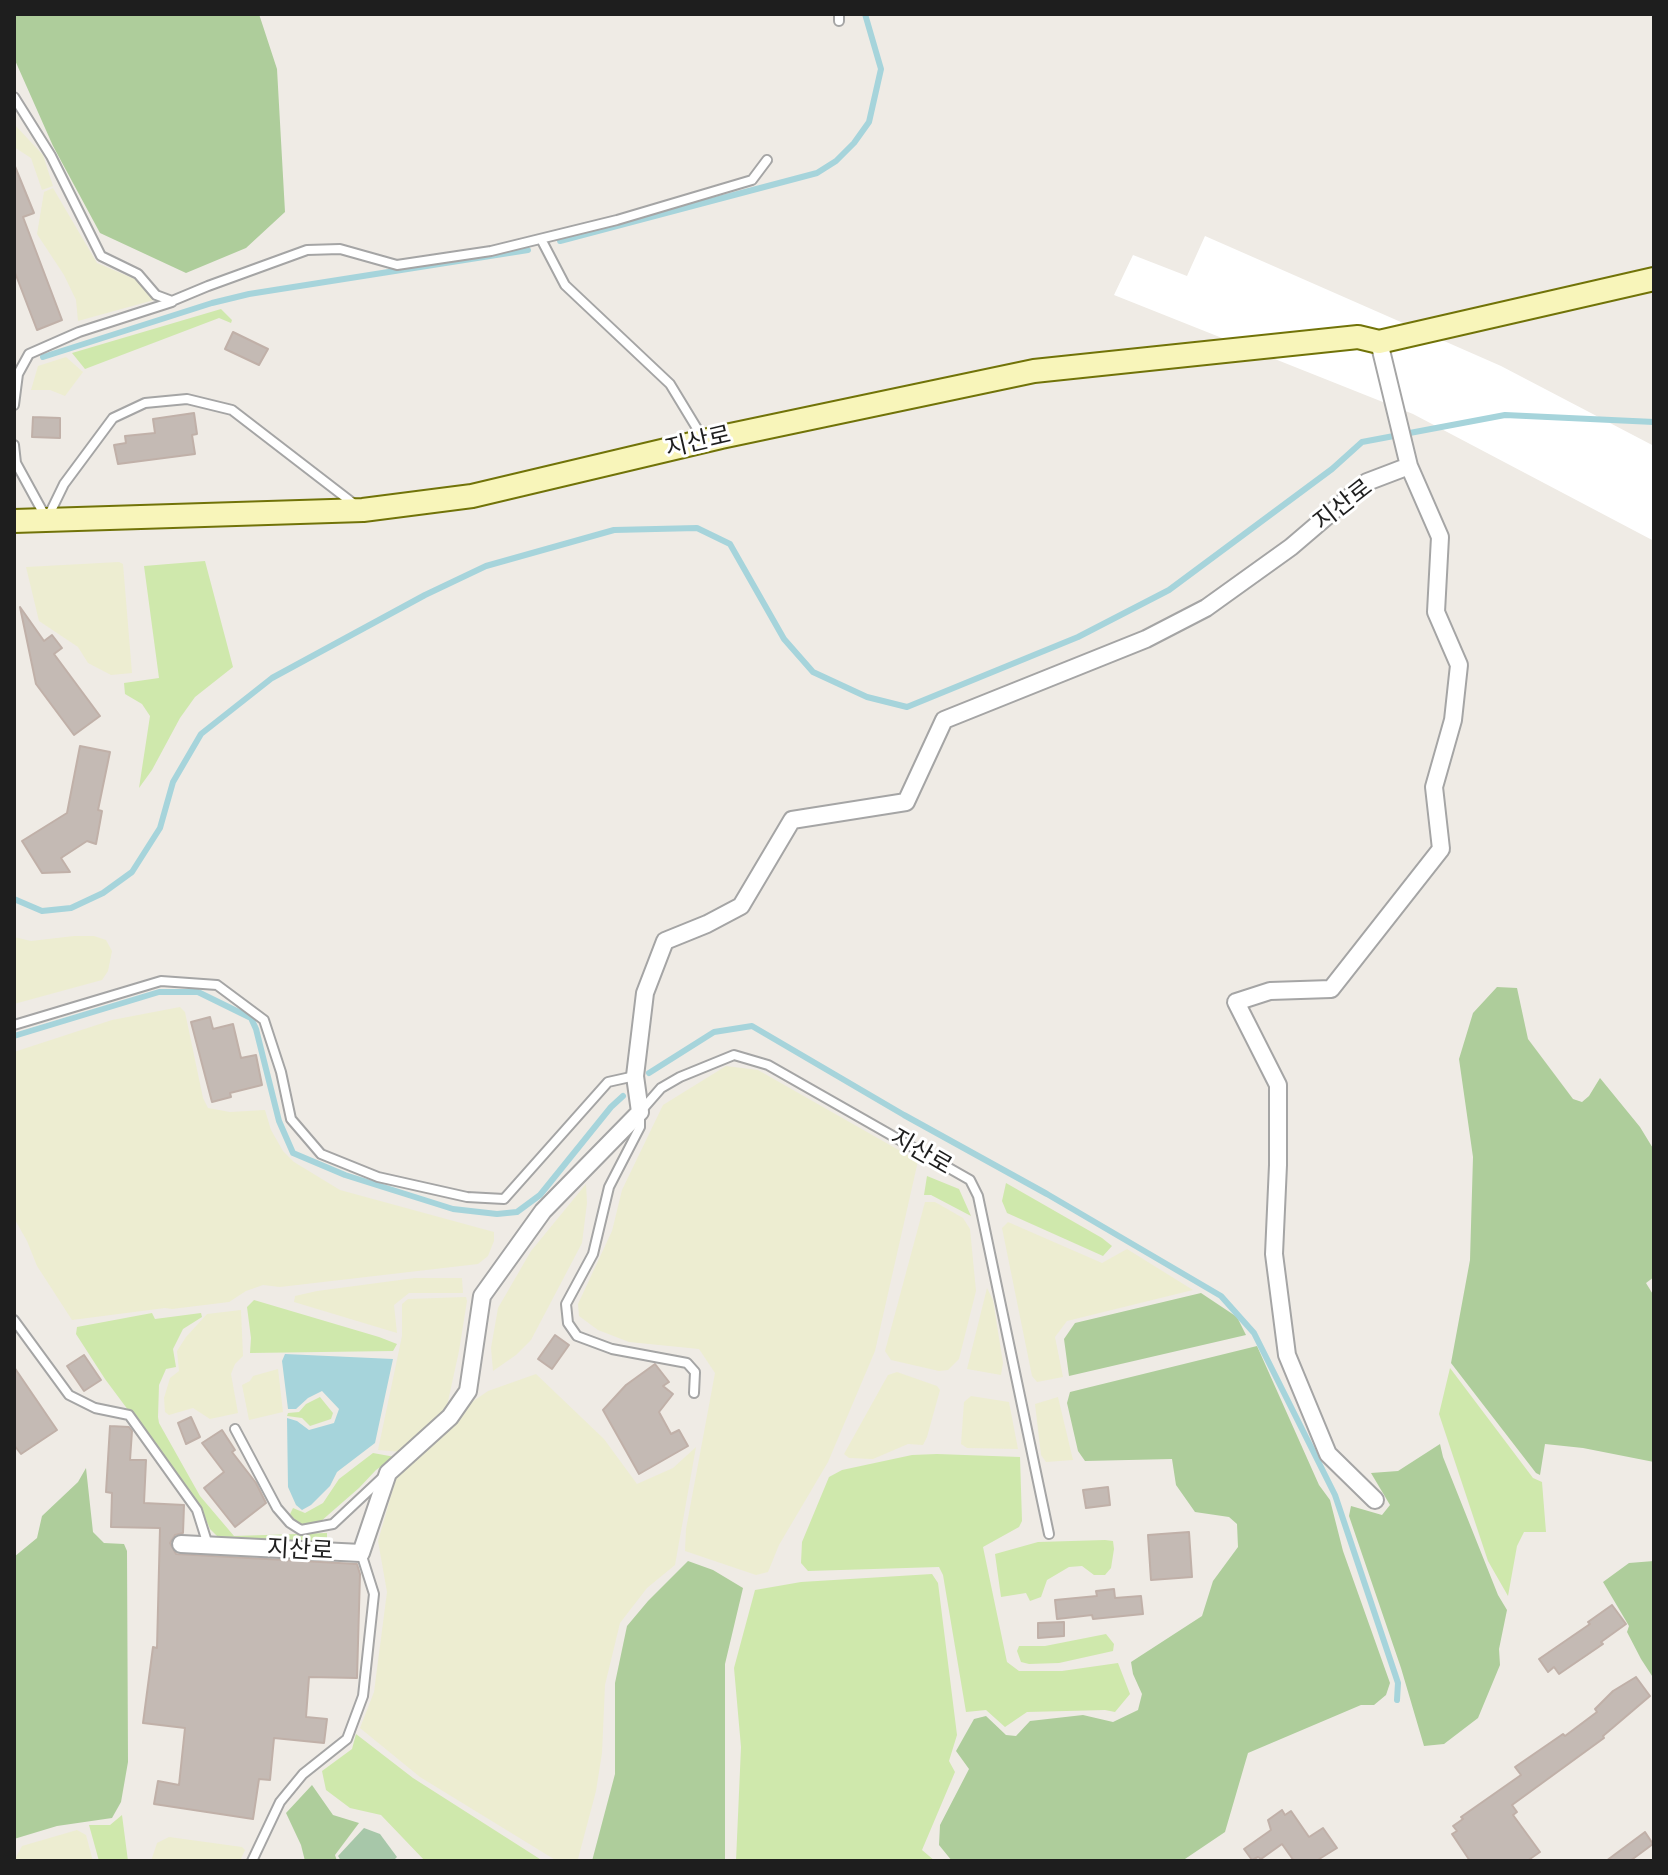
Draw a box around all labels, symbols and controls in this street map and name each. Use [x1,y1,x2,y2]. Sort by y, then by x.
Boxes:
street label: 지산로 [662,421,734,463]
street label: 지산로 [1308,473,1378,537]
street label: 지산로 [885,1123,957,1181]
street label: 지산로 [266,1534,334,1566]

